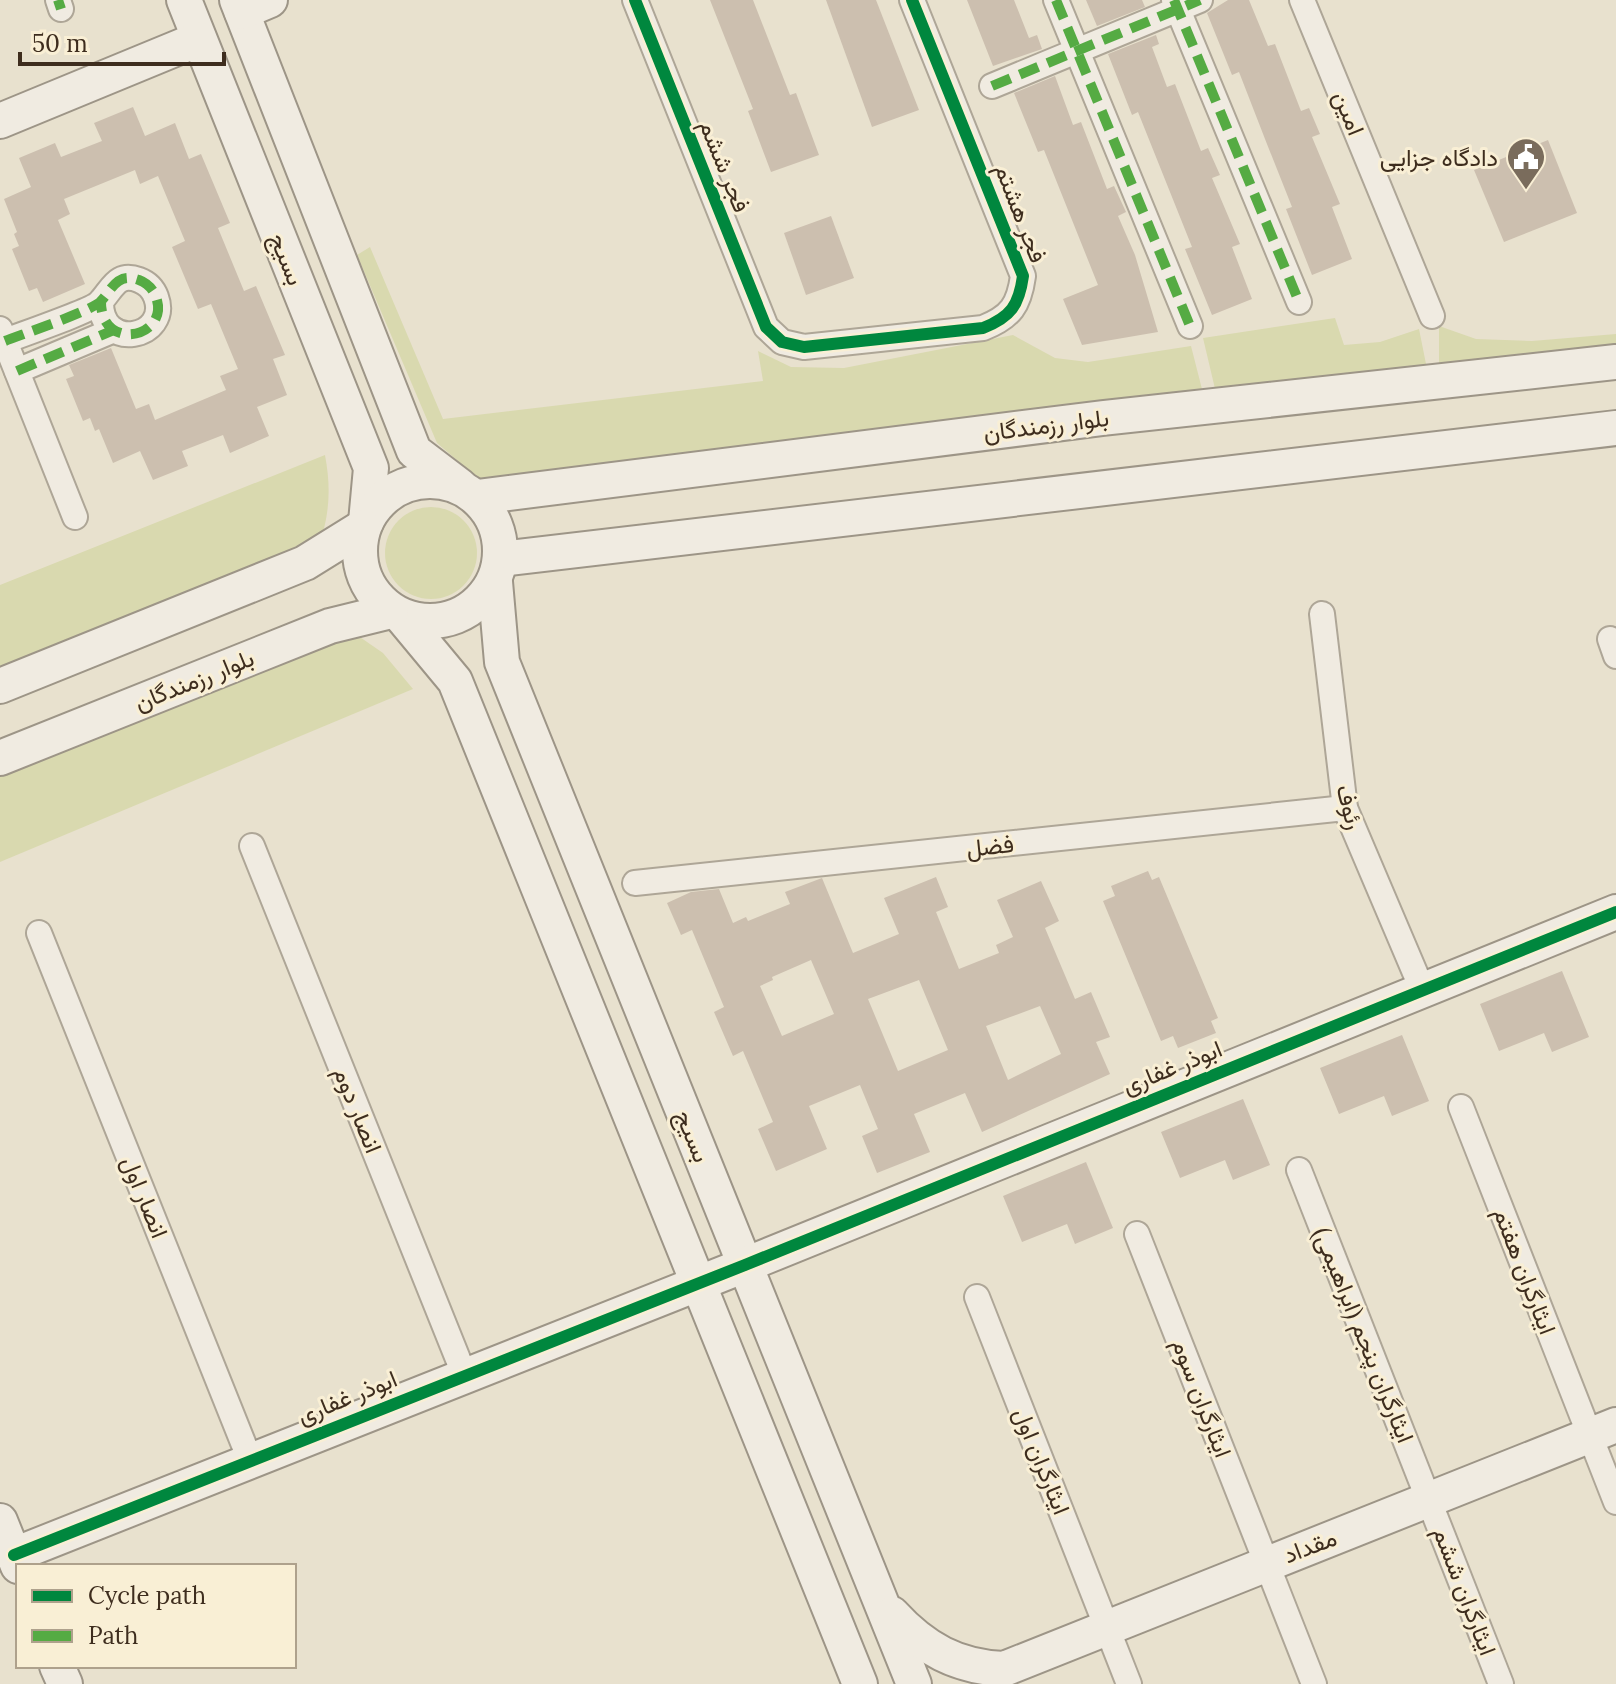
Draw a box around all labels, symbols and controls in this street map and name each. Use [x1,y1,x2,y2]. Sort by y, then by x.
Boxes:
scale bar [20,16,224,66]
text: 50 m [32,28,88,59]
street label: امین [1326,86,1372,140]
street label: فجر ششم [691,115,758,217]
public building icon: دادگاه جزایی [1505,136,1547,191]
place label: دادگاه جزایی [1380,142,1498,173]
street label: فجر هشتم [987,159,1054,267]
street label: بسیج [261,228,311,291]
street label: بلوار رزمندگان [981,402,1111,448]
street label: بلوار رزمندگان [130,642,258,718]
street label: رئوف [1329,781,1371,833]
street label: فضل [965,828,1015,864]
street label: ابوذر غفاری [1117,1033,1227,1101]
street label: انصار دوم [326,1062,389,1158]
street label: بسیج [667,1105,717,1168]
street label: انصار اول [115,1152,175,1242]
street label: ایثارگران هفتم [1486,1203,1563,1339]
street label: ایثارگران پنجم (ابراهیمی) [1306,1223,1421,1448]
street label: ایثارگران سوم [1164,1334,1239,1462]
street label: ابوذر غفاری [292,1363,402,1431]
street label: ایثارگران اول [1007,1403,1077,1519]
street label: مقداد [1279,1522,1341,1570]
street label: ایثارگران ششم [1425,1522,1504,1660]
legend [16,1564,296,1668]
text: Cycle path [88,1580,206,1611]
text: Path [88,1620,138,1651]

